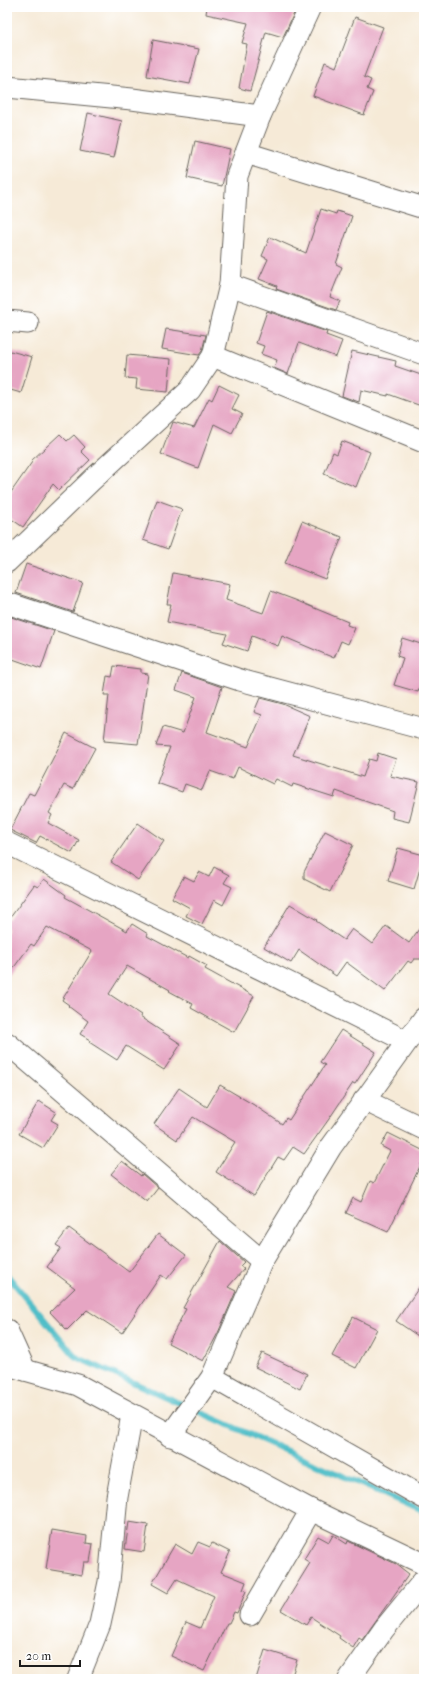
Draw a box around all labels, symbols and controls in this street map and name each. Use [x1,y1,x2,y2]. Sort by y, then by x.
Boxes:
scale bar [20,1642,80,1668]
text: 20 m [26,1649,51,1663]

